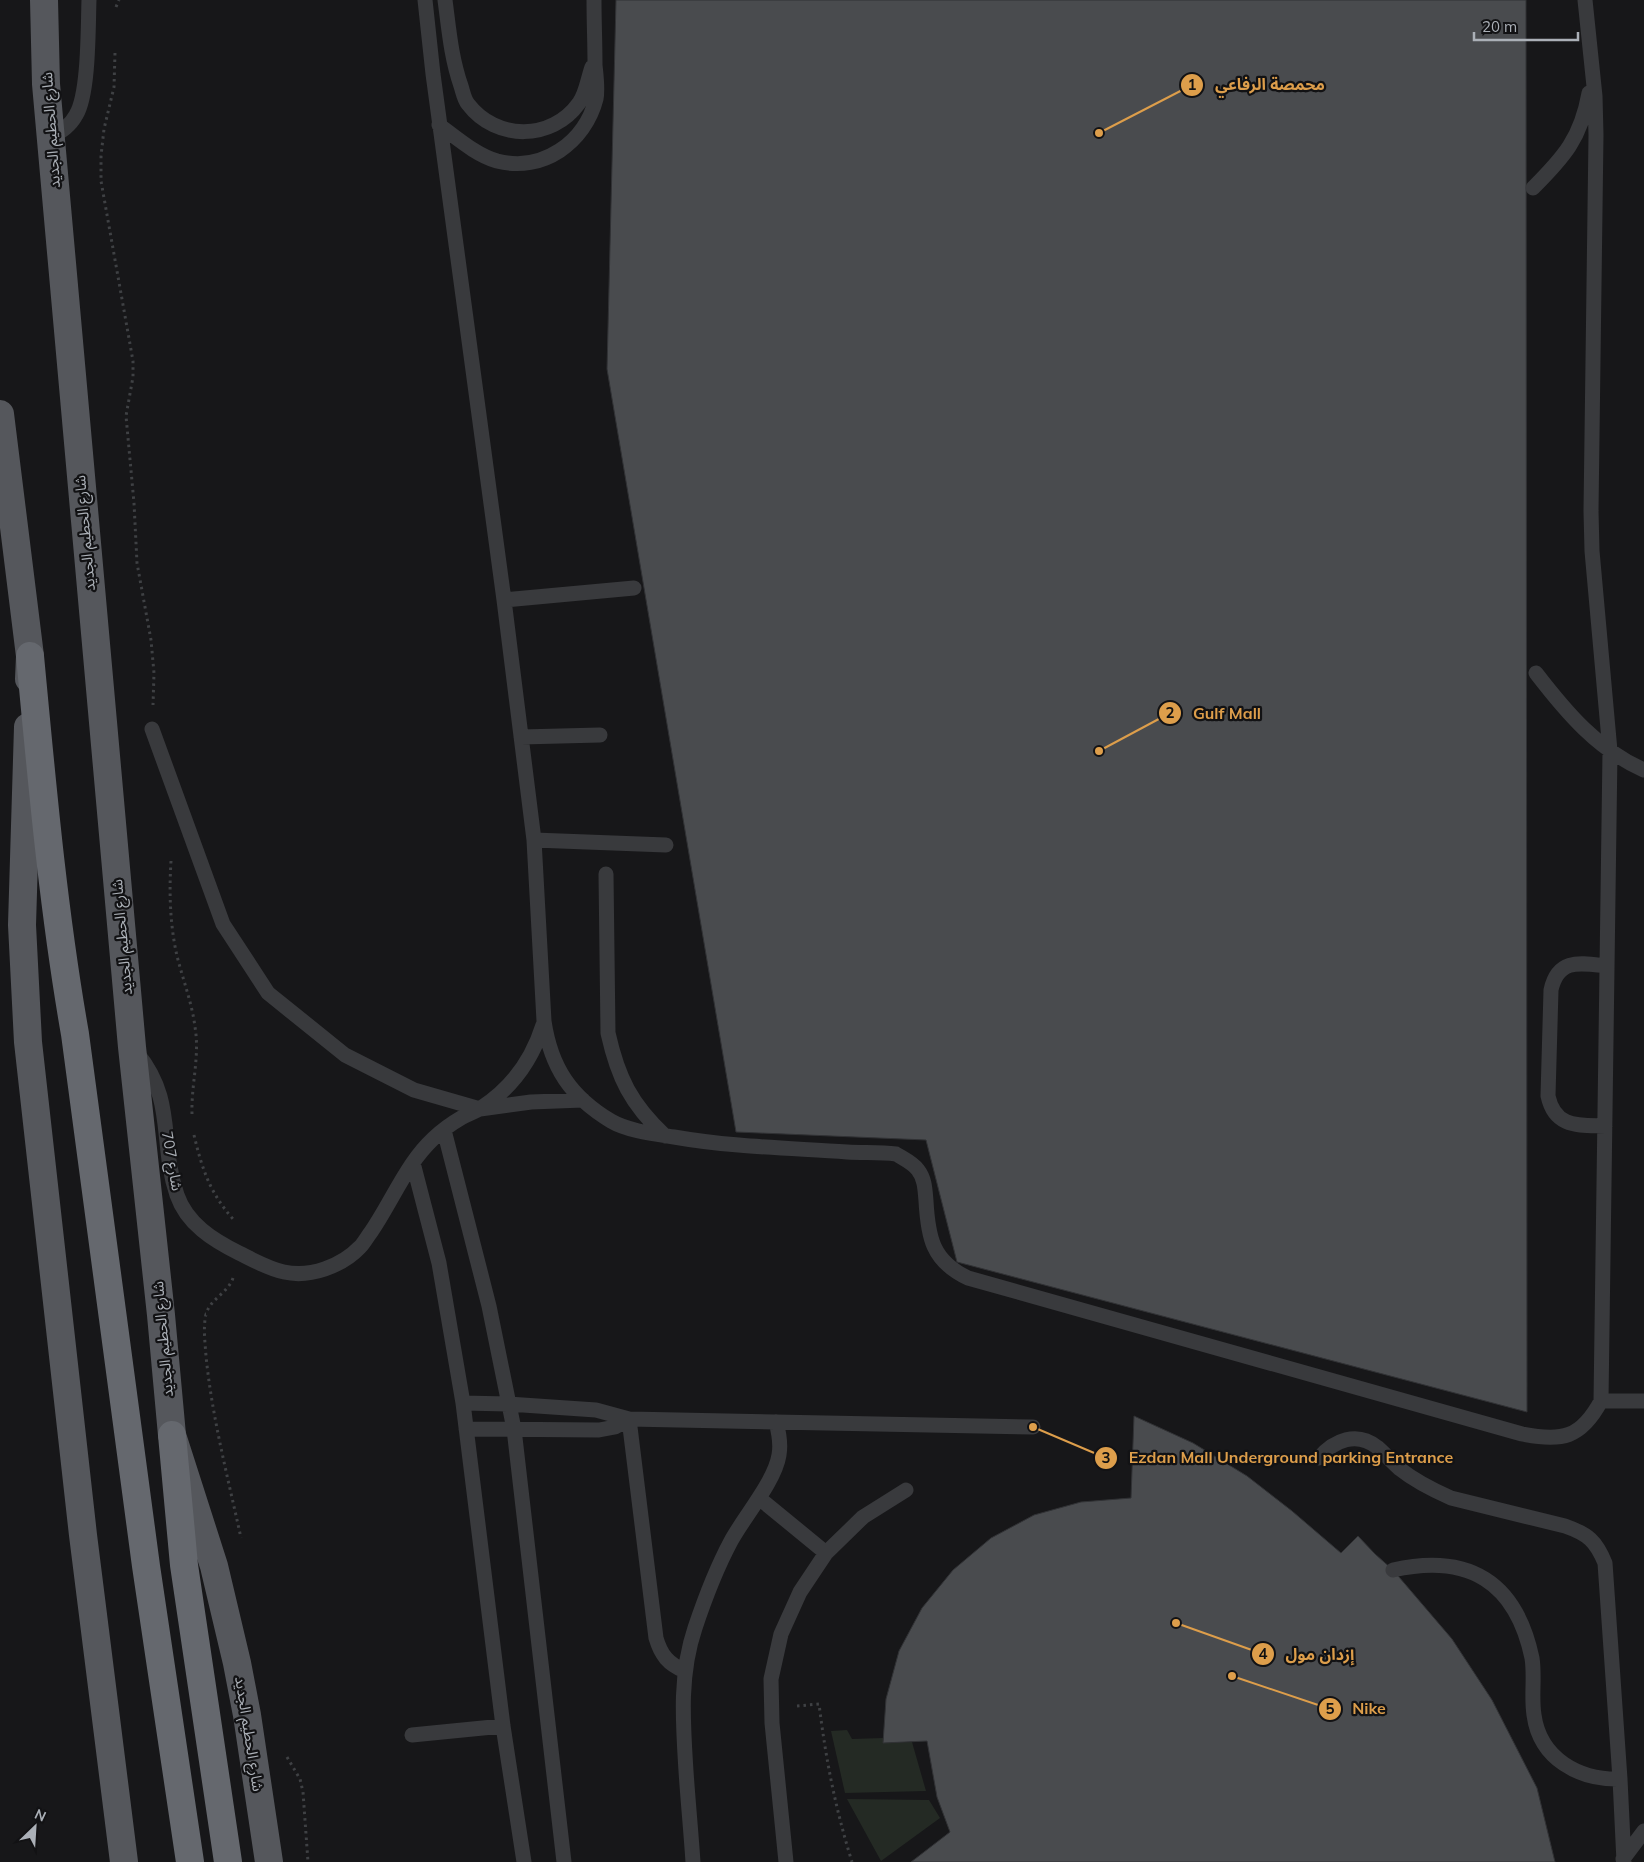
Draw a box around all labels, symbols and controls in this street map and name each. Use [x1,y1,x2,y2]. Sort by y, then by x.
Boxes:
scale bar [1474,10,1578,42]
text: 20 m [1482,17,1517,36]
callout: محمصة الرفاعي [1180,69,1335,100]
street label: شارع الحطيم الجديد [37,71,67,189]
text: محمصة الرفاعي [1215,74,1325,98]
text: 1 [1187,75,1197,94]
street label: شارع الحطيم الجديد [70,474,102,592]
callout: Gulf Mall [1158,697,1271,728]
text: 2 [1165,703,1175,722]
text: Gulf Mall [1193,703,1261,723]
street label: شارع الحطيم الجديد [107,878,139,996]
street label: شارع 707 [155,1130,187,1193]
street label: شارع الحطيم الجديد [148,1280,180,1398]
callout: Ezdan Mall Underground parking Entrance [1094,1442,1463,1473]
text: Ezdan Mall Underground parking Entrance [1129,1447,1453,1467]
text: 3 [1101,1448,1111,1467]
callout: إزدان مول [1250,1639,1364,1670]
text: 4 [1258,1644,1268,1663]
text: إزدان مول [1286,1644,1355,1666]
street label: شارع الحطيم الجديد [228,1675,268,1794]
callout: Nike [1317,1693,1396,1724]
text: Nike [1352,1698,1386,1718]
text: 5 [1325,1699,1335,1718]
north arrow [10,1802,60,1852]
text: N [32,1805,49,1826]

